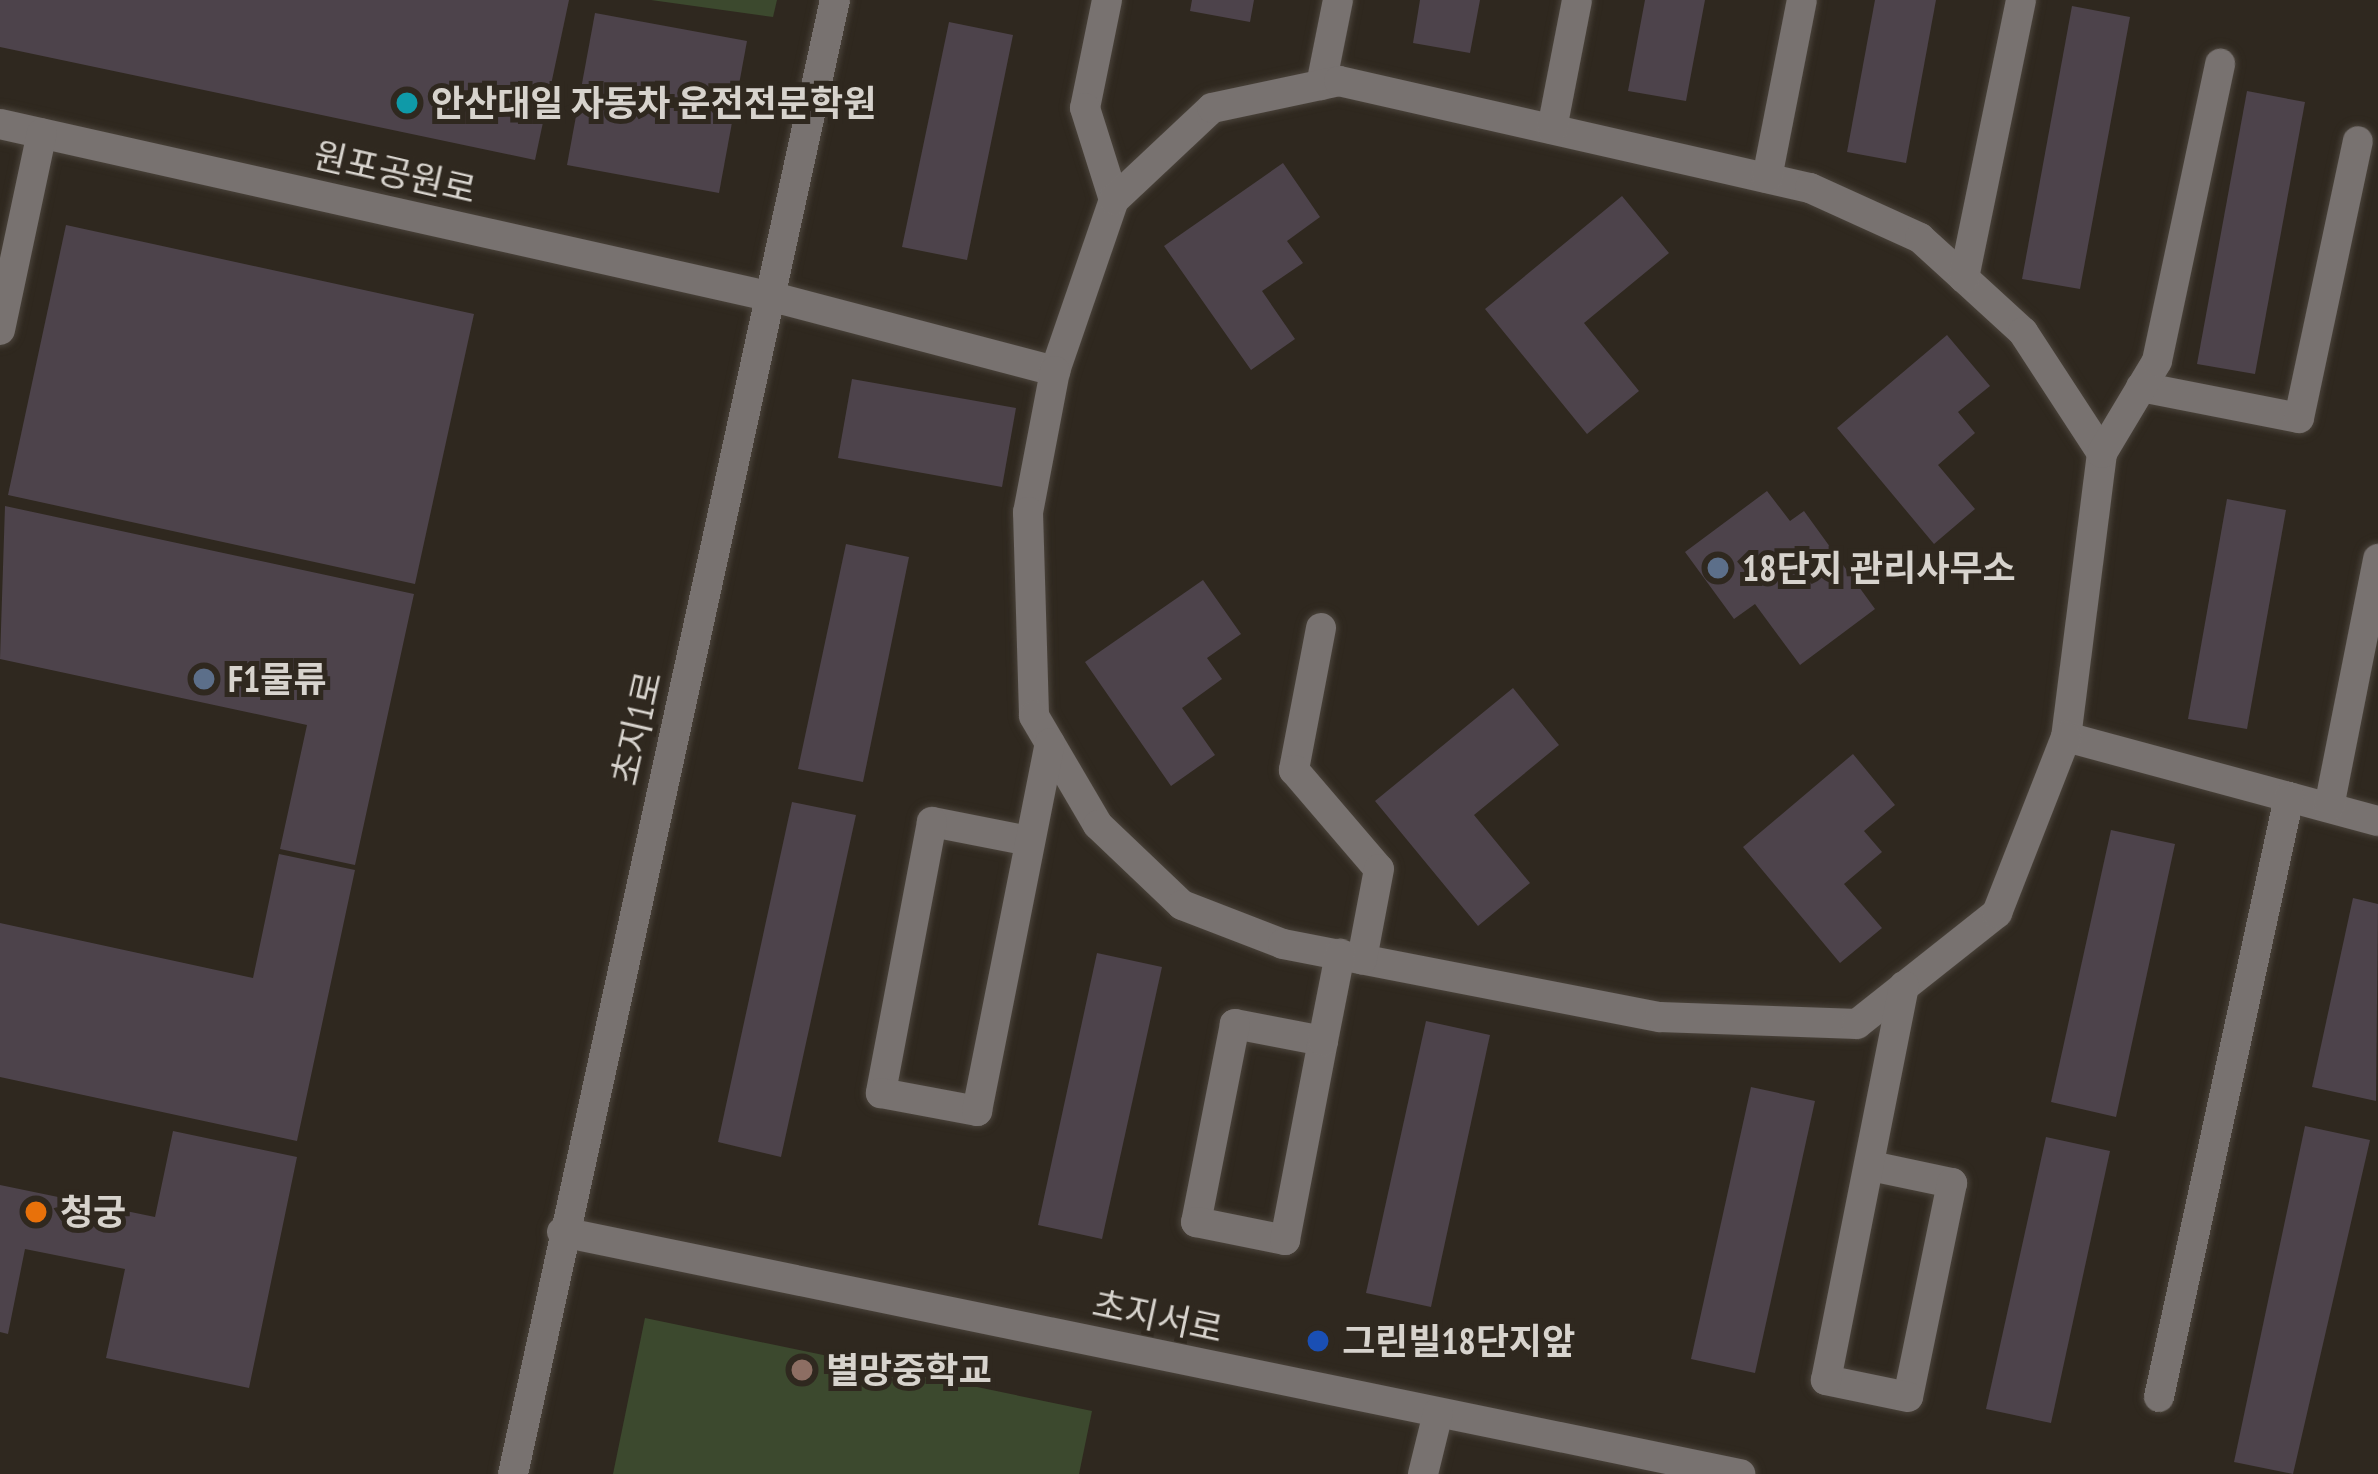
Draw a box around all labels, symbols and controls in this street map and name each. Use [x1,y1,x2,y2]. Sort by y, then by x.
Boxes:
place label: 안산대일 자동차 운전전문학원 [431,81,876,125]
marker: 안산대일 자동차 운전전문학원 [394,90,420,116]
street label: 원포공원로 [309,132,481,212]
place label: 18단지 관리사무소 [1742,546,2016,590]
marker: 18단지 관리사무소 [1705,555,1731,581]
place label: F1물류 [228,657,327,701]
marker: F1물류 [191,666,217,692]
street label: 초지1로 [602,667,670,789]
place label: 청궁 [60,1190,126,1234]
marker: 청궁 [23,1199,49,1225]
street label: 초지서로 [1089,1281,1227,1351]
place label: 그린빌18단지앞 [1342,1319,1575,1363]
marker: 그린빌18단지앞 [1305,1328,1331,1354]
place label: 별망중학교 [826,1348,992,1392]
marker: 별망중학교 [789,1357,815,1383]

